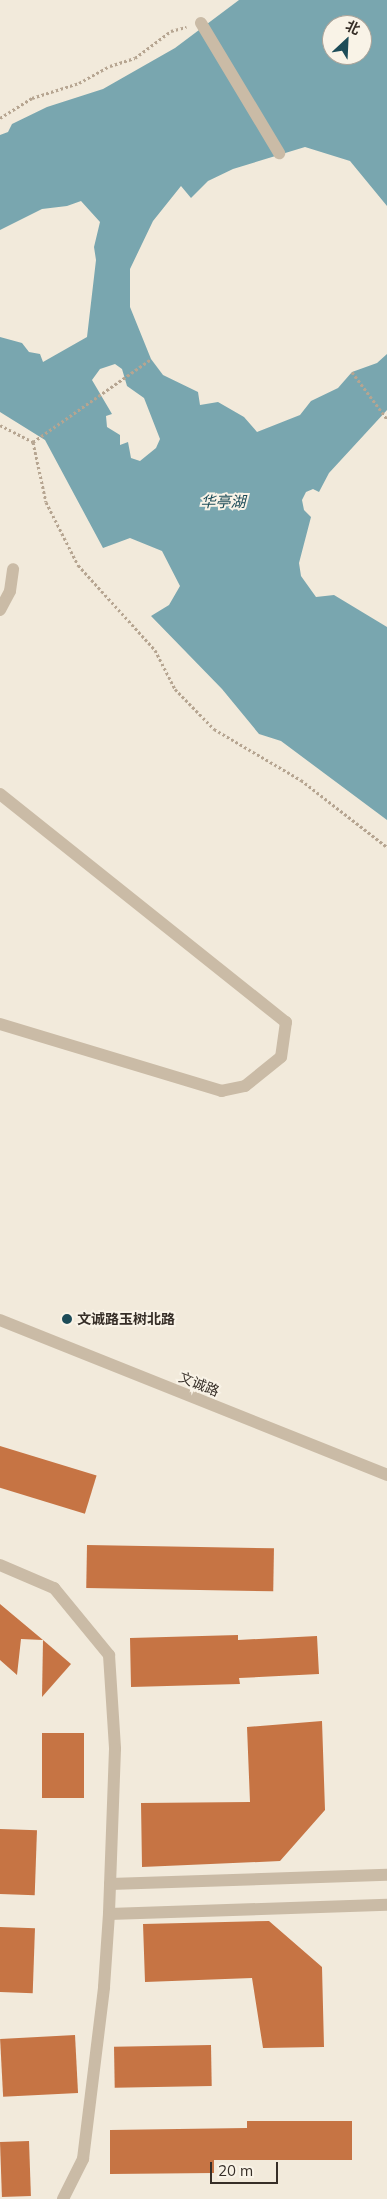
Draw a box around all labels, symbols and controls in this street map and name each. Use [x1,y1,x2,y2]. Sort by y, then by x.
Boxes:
north arrow [322,15,372,65]
text: 北 [343,16,363,38]
water label: 华亭湖 [201,493,245,511]
place label: 文诚路玉树北路 [77,1311,175,1327]
marker: 文诚路玉树北路 [61,1313,73,1325]
street label: 文诚路 [176,1368,222,1400]
scale bar [212,2152,280,2184]
text: 20 m [218,2161,253,2180]

